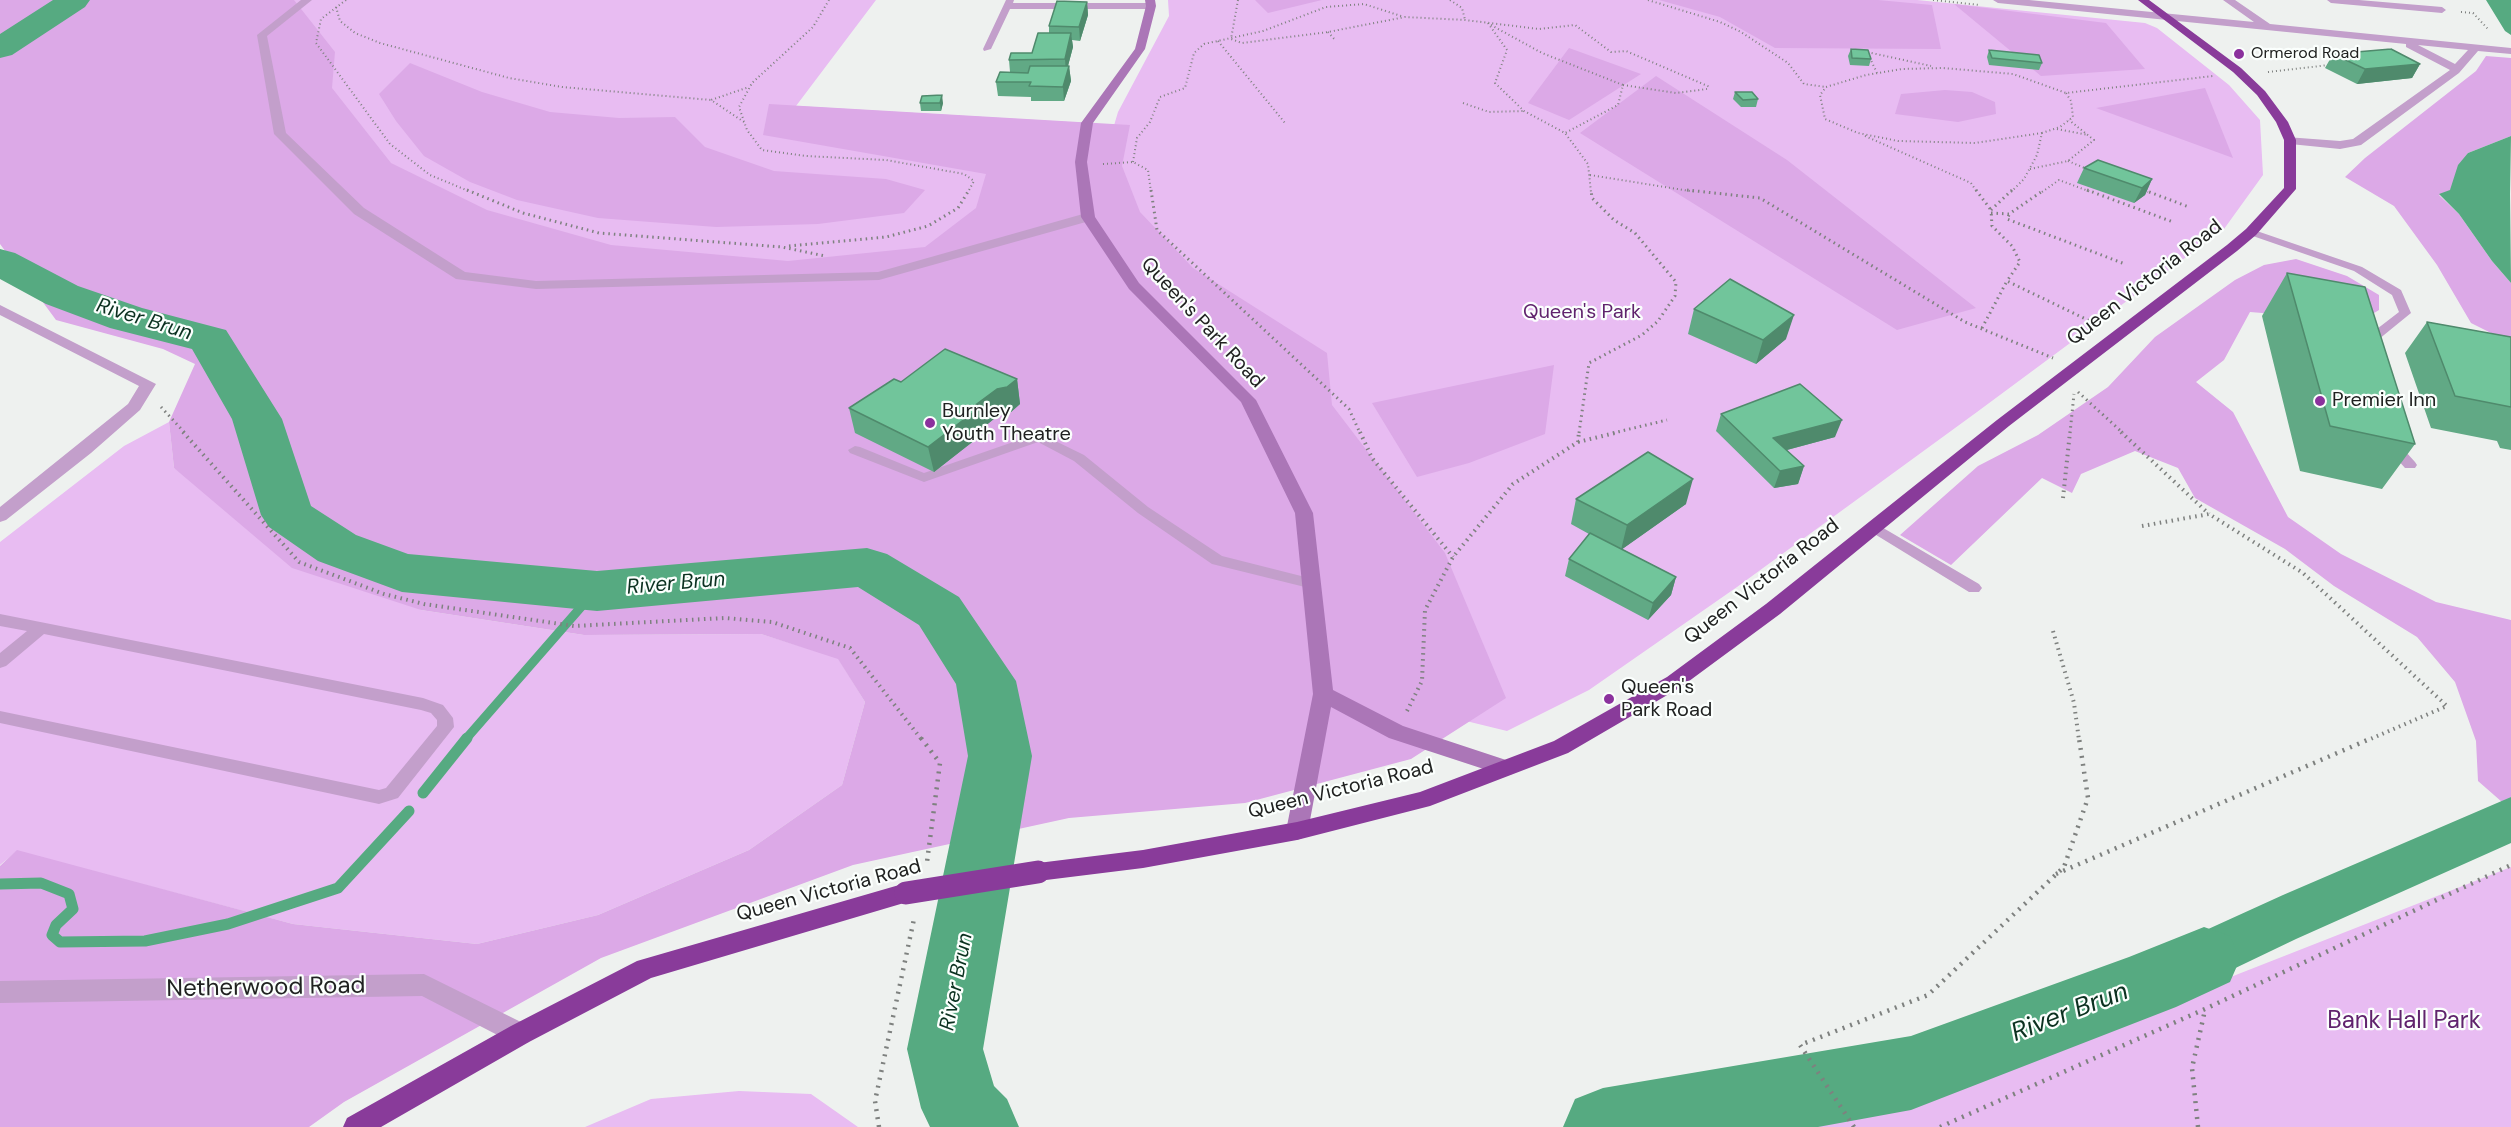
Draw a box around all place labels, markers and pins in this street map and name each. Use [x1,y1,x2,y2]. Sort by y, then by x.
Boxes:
place label: Ormerod Road [2251,44,2359,64]
marker: Ormerod Road [2232,47,2246,61]
place label: Premier Inn [2332,389,2436,413]
marker: Premier Inn [2313,394,2327,408]
place label: Burnley Youth Theatre [942,400,1071,447]
marker: Burnley Youth Theatre [923,416,937,430]
place label: Queen's Park Road [1621,676,1712,723]
marker: Queen's Park Road [1602,692,1616,706]

